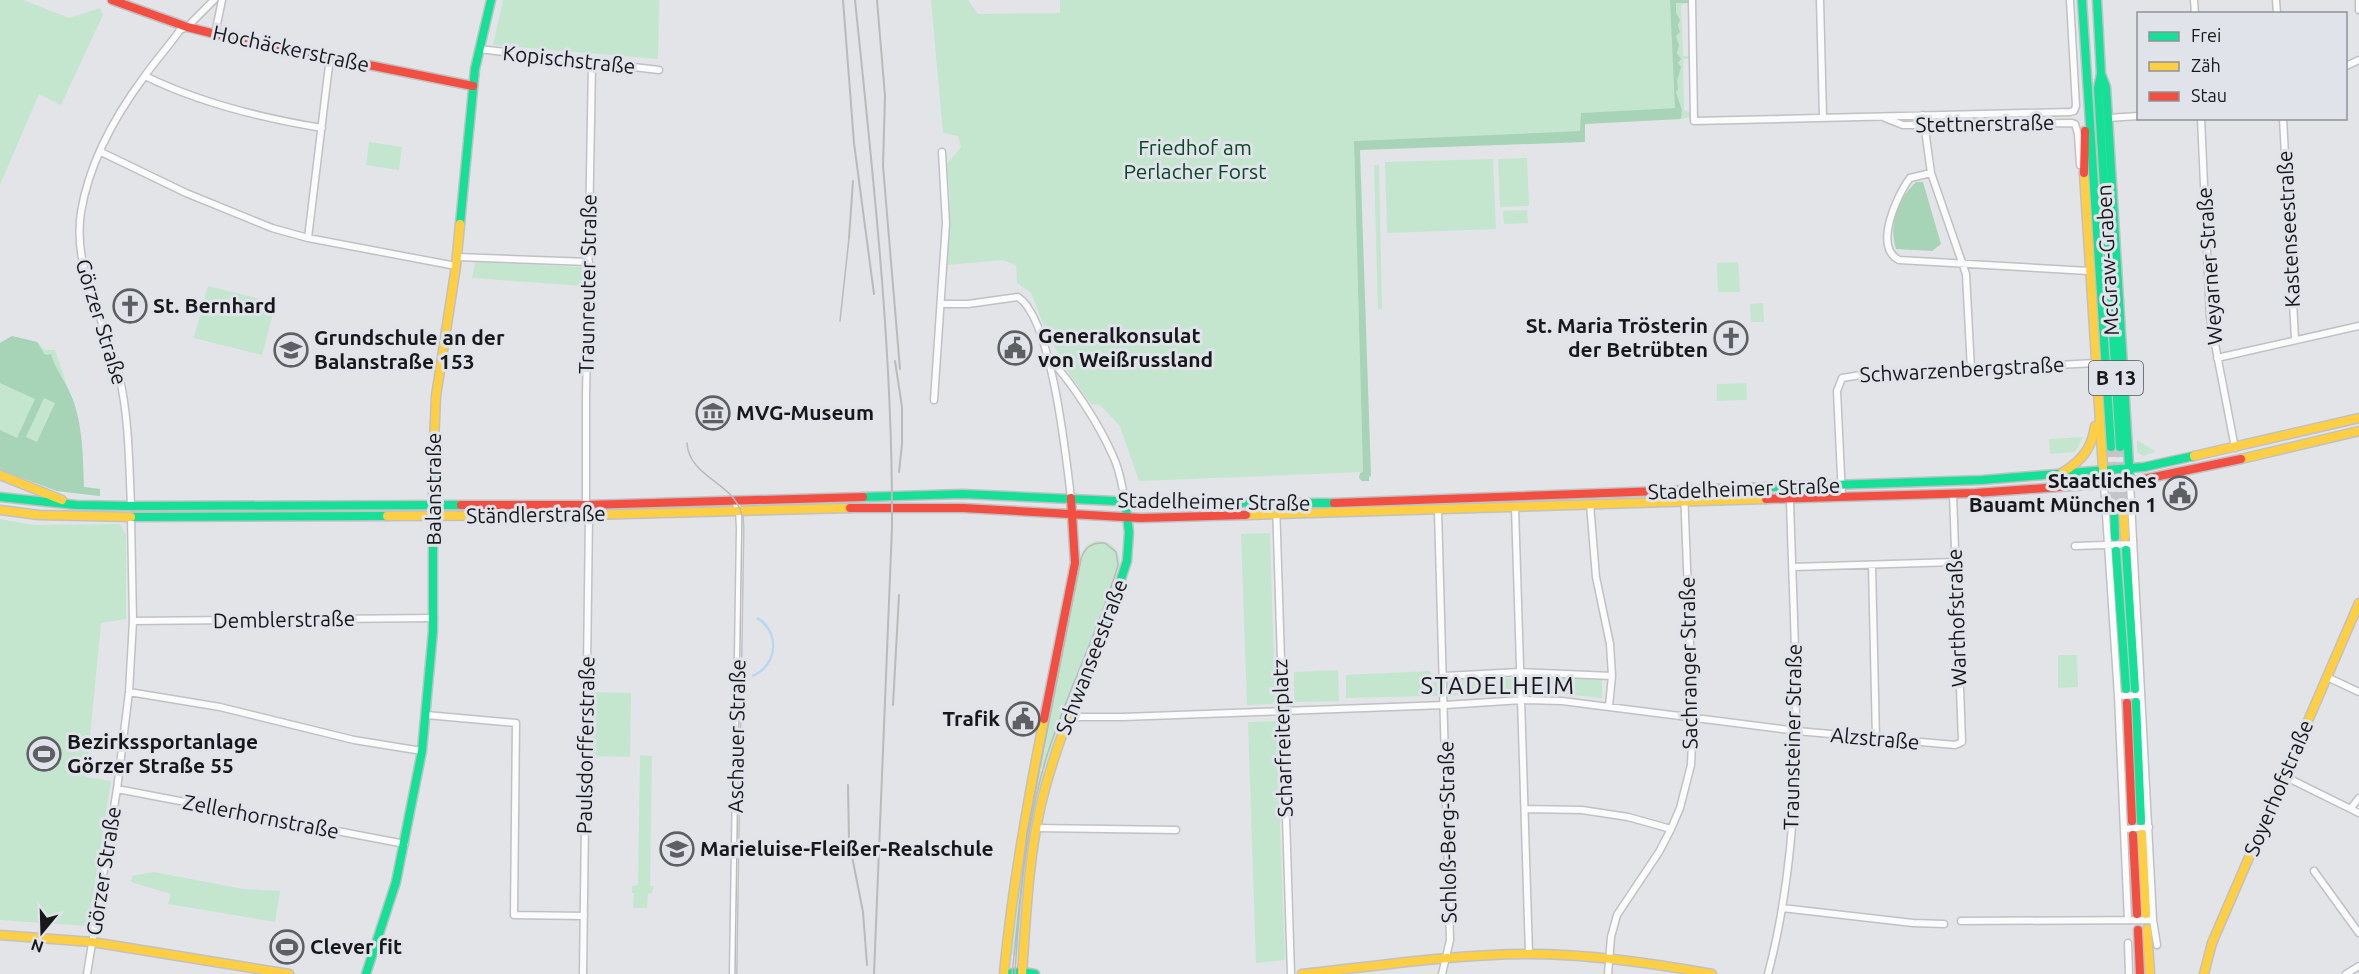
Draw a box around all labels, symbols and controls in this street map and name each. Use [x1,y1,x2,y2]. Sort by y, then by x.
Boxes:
legend [2137,12,2347,120]
street label: Hochäckerstraße [211,20,372,76]
text: Frei [2191,25,2221,45]
street label: Kopischstraße [502,40,637,78]
text: Zäh [2191,55,2221,75]
text: Stau [2191,85,2227,105]
street label: Stettnerstraße [1915,110,2055,136]
park label: Friedhof am Perlacher Forst [1124,135,1266,183]
street label: Kastenseestraße [2272,150,2304,308]
street label: McGraw-Graben [2091,184,2123,336]
street label: Weyarner Straße [2192,186,2226,346]
street label: Traunreuter Straße [573,194,601,374]
street label: Görzer Straße [71,256,132,388]
church icon: St. Bernhard [112,288,148,324]
place label: St. Bernhard [153,293,276,317]
place label: St. Maria Trösterin der Betrübten [1526,313,1708,361]
church icon: St. Maria Trösterin der Betrübten [1713,320,1749,356]
place label: Generalkonsulat von Weißrussland [1038,323,1213,371]
place label: Grundschule an der Balanstraße 153 [314,325,505,373]
public building icon: Generalkonsulat von Weißrussland [997,330,1033,366]
school or university icon: Grundschule an der Balanstraße 153 [273,332,309,368]
street label: Schwarzenbergstraße [1859,352,2065,386]
road number: B 13 [2089,361,2143,395]
museum icon: MVG-Museum [695,395,731,431]
place label: MVG-Museum [736,400,874,424]
street label: Balanstraße [421,433,445,545]
place label: Staatliches Bauamt München 1 [1969,468,2157,516]
street label: Stadelheimer Straße [1647,473,1841,503]
public building icon: Staatliches Bauamt München 1 [2162,475,2198,511]
street label: Stadelheimer Straße [1117,487,1311,515]
street label: Ständlerstraße [466,501,606,527]
street label: Warthofstraße [1942,548,1970,688]
street label: Schwanseestraße [1050,576,1132,738]
street label: Sachranger Straße [1674,576,1702,750]
street label: Demblerstraße [213,606,355,632]
street label: Traunsteiner Straße [1778,644,1806,830]
street label: Paulsdorfferstraße [571,656,599,834]
street label: Scharfreiterplatz [1267,658,1297,818]
street label: Aschauer Straße [723,659,749,813]
district label: STADELHEIM [1421,672,1575,699]
public building icon: Trafik [1005,701,1041,737]
place label: Trafik [943,706,1000,730]
street label: Soyerhofstraße [2239,716,2318,859]
street label: Alzstraße [1830,722,1921,754]
place label: Bezirkssportanlage Görzer Straße 55 [67,729,258,777]
sports icon: Bezirkssportanlage Görzer Straße 55 [26,736,62,772]
street label: Schloß-Berg-Straße [1433,741,1461,923]
street label: Zellerhornstraße [181,789,341,843]
street label: Görzer Straße [81,805,125,937]
school or university icon: Marieluise-Fleißer-Realschule [659,831,695,867]
place label: Marieluise-Fleißer-Realschule [700,836,994,860]
north arrow [12,902,72,962]
sports icon: Clever fit [269,929,305,965]
place label: Clever fit [310,934,402,958]
text: N [29,936,46,957]

